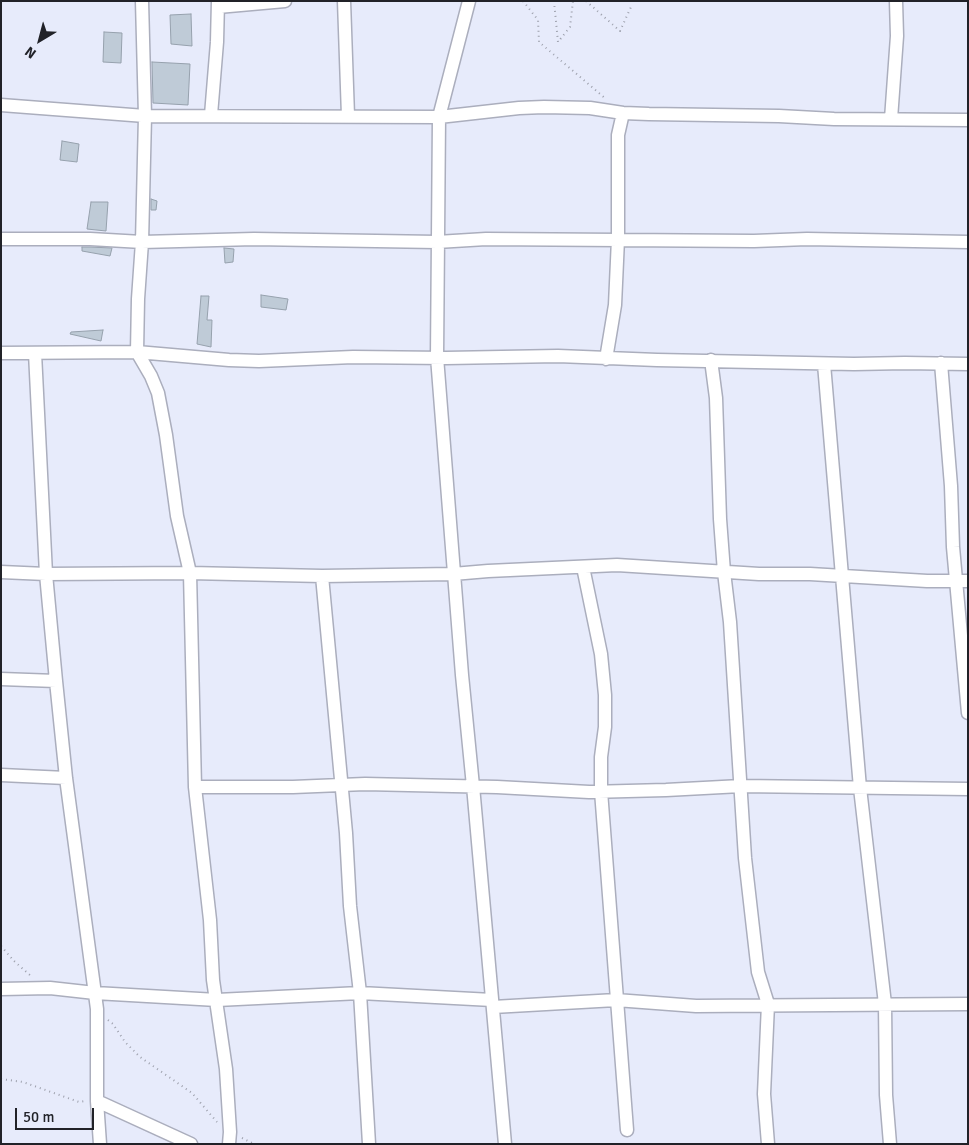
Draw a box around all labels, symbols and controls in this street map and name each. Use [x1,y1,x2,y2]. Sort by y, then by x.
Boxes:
north arrow [15,15,65,65]
text: N [22,43,40,62]
scale bar [18,1098,96,1130]
text: 50 m [23,1108,54,1126]

